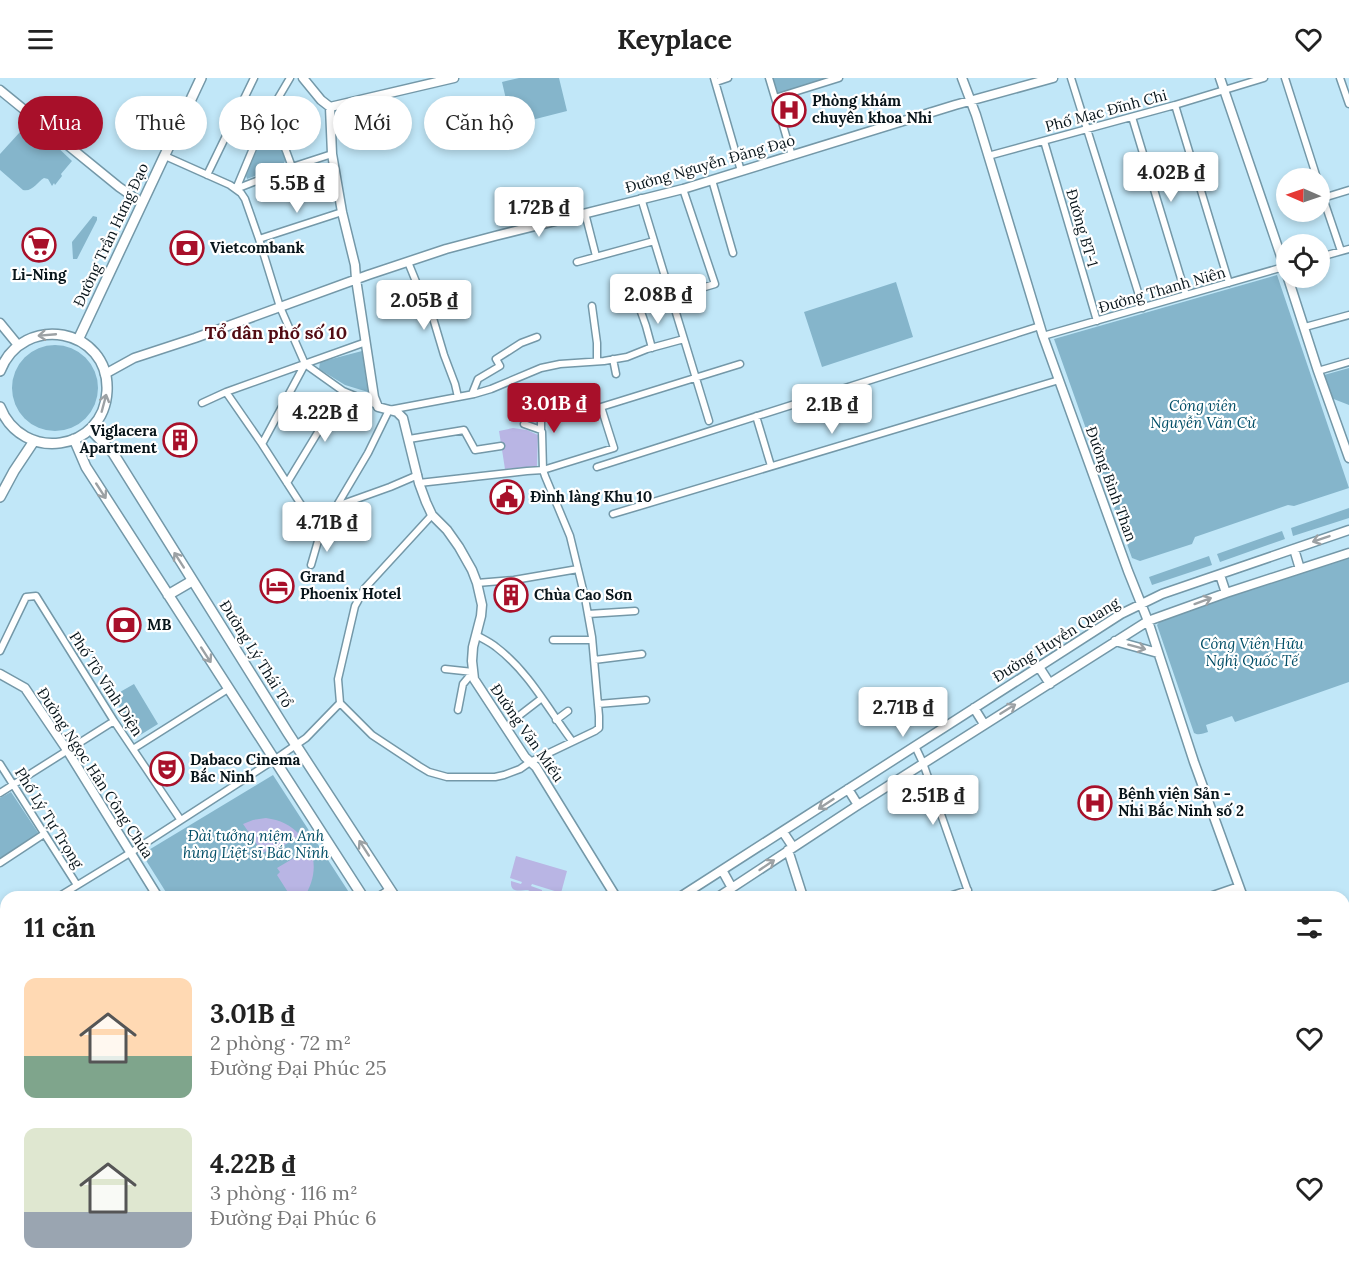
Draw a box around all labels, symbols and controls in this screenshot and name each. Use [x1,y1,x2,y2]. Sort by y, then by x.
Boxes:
text: Keyplace [617,22,732,56]
icon: menu [24,23,57,56]
icon: heart [1292,23,1325,56]
street label: Phố Mạc Đĩnh Chi [1043,85,1169,136]
place label: Phòng khám chuyên khoa Nhi [812,91,932,127]
hospital icon: Phòng khám chuyên khoa Nhi [771,92,807,128]
chip: Mua [18,96,103,150]
chip: Thuê [115,96,207,150]
chip: Bộ lọc [219,96,321,150]
chip: Mới [333,96,412,150]
chip: Căn hộ [424,96,535,150]
street label: Đường Nguyễn Đăng Đạo [623,130,797,197]
pin: 4.02B ₫ [1116,152,1226,203]
text: 4.02B ₫ [1137,159,1205,184]
street label: Đường Trần Hưng Đạo [69,160,152,310]
pin: 5.5B ₫ [248,163,346,214]
north arrow [1276,168,1330,222]
map controls [1276,168,1330,288]
text: 5.5B ₫ [270,170,325,195]
pin: 1.72B ₫ [484,187,594,238]
street label: Đường BT-1 [1062,187,1103,269]
text: 1.72B ₫ [509,194,569,219]
supermarket icon: Li-Ning [21,227,57,263]
bank icon: Vietcombank [169,230,205,266]
button: locate [1276,234,1330,288]
place label: Vietcombank [210,238,304,257]
street label: Đường Thanh Niên [1096,262,1228,317]
place label: Li-Ning [12,265,67,284]
pin: 2.08B ₫ [603,274,713,325]
pin: 2.05B ₫ [369,280,479,331]
text: 2.08B ₫ [624,281,692,306]
text: 2.05B ₫ [390,287,458,312]
district label: Tổ dân phố số 10 [205,321,347,344]
one-way arrow [38,330,57,341]
pin: 3.01B ₫ [499,383,609,434]
pin: 2.1B ₫ [783,384,881,435]
text: 3.01B ₫ [521,390,587,415]
text: 2.1B ₫ [806,391,858,416]
pin: 4.22B ₫ [270,392,380,443]
one-way arrow [99,394,110,413]
park label: Công viên Nguyễn Văn Cừ [1150,396,1256,432]
text: 4.22B ₫ [292,399,358,424]
place label: Viglacera Apartment [79,421,158,457]
building icon: Viglacera Apartment [162,422,198,458]
street label: Đường Bình Than [1082,424,1141,544]
public building icon: Đình làng Khu 10 [489,479,525,515]
one-way arrow [95,482,108,499]
place label: Đình làng Khu 10 [530,487,652,506]
pin: 4.71B ₫ [272,502,382,553]
text: 4.71B ₫ [296,509,358,534]
one-way arrow [1312,535,1331,546]
one-way arrow [173,552,185,569]
place label: Grand Phoenix Hotel [300,567,401,603]
hotel icon: Grand Phoenix Hotel [259,568,295,604]
building icon: Chùa Cao Sơn [493,577,529,613]
place label: Chùa Cao Sơn [534,585,633,604]
street label: Đường Huyền Quang [989,593,1123,686]
one-way arrow [1193,595,1212,606]
street label: Đường Lý Thái Tổ [216,596,297,711]
bank icon: MB [106,607,142,643]
place label: MB [147,615,172,634]
street label: Phố Tô Vĩnh Diện [66,628,147,740]
park label: Công Viên Hữu Nghị Quốc Tế [1200,634,1304,670]
one-way arrow [1127,642,1146,653]
one-way arrow [200,646,212,663]
street label: Đường Văn Miếu [486,680,568,786]
street label: Đường Ngọc Hân Công Chúa [33,684,158,862]
pin: 2.71B ₫ [848,687,958,738]
text: 2.71B ₫ [873,694,933,719]
one-way arrow [999,703,1016,715]
place label: Dabaco Cinema Bắc Ninh [190,750,300,786]
theatre icon: Dabaco Cinema Bắc Ninh [149,751,185,787]
street label: Phố Lý Tự Trọng [11,764,88,872]
pin: 2.51B ₫ [878,775,988,826]
text: 2.51B ₫ [902,782,964,807]
place label: Bệnh viện Sản - Nhi Bắc Ninh số 2 [1118,784,1244,820]
hospital icon: Bệnh viện Sản - Nhi Bắc Ninh số 2 [1077,785,1113,821]
one-way arrow [818,798,835,810]
park label: Đài tưởng niệm Anh hùng Liệt sĩ Bắc Ninh [183,826,330,862]
one-way arrow [357,840,369,857]
one-way arrow [758,859,774,871]
text: 11 căn [24,911,96,944]
icon: filters [1293,911,1326,944]
text: 3.01B ₫ [210,997,295,1030]
icon: home [72,1002,144,1074]
icon: heart [1293,1022,1326,1055]
text: 2 phòng · 72 m² [210,1030,351,1055]
text: Đường Đại Phúc 25 [210,1055,387,1080]
text: 4.22B ₫ [210,1147,295,1180]
icon: home [72,1152,144,1224]
icon: heart [1293,1172,1326,1205]
text: 3 phòng · 116 m² [210,1180,358,1205]
text: Đường Đại Phúc 6 [210,1205,376,1230]

